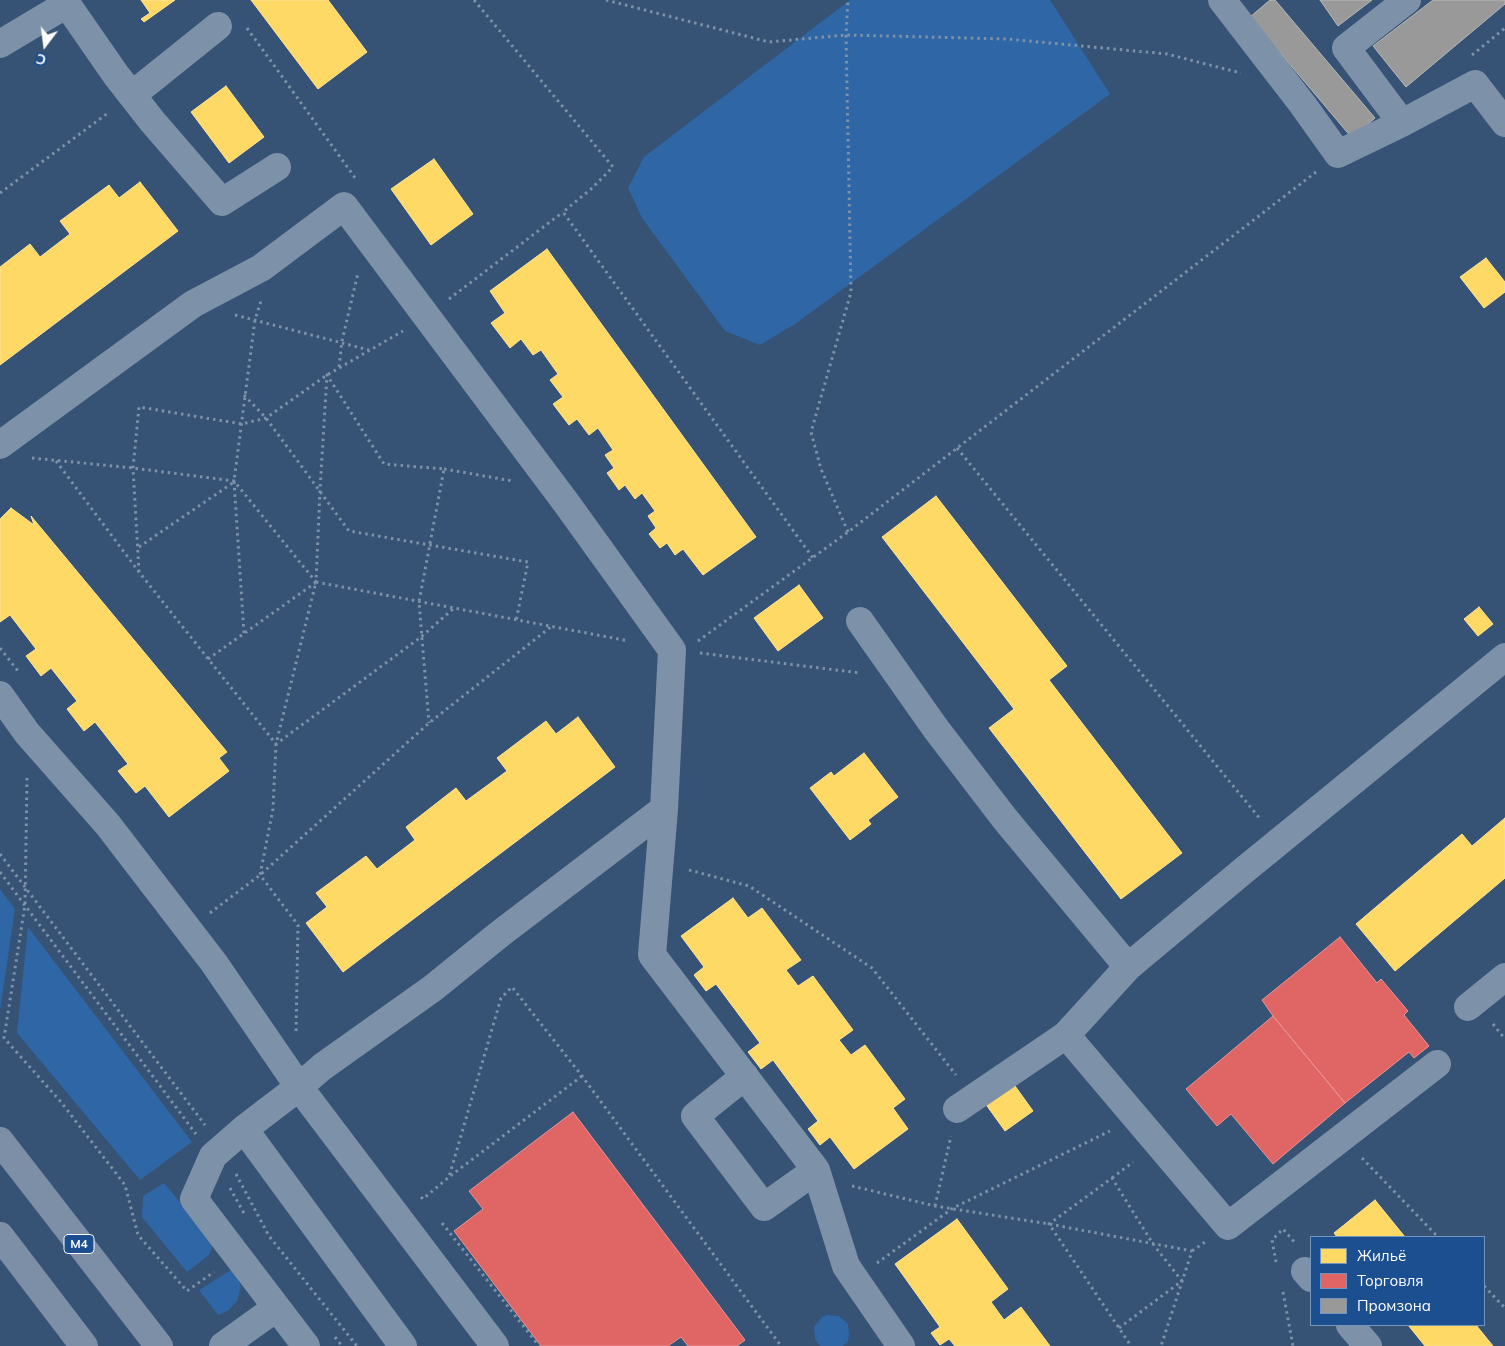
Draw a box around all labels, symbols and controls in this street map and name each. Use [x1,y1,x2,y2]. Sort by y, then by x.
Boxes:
north arrow [20,20,70,70]
text: С [34,50,48,69]
road number: М4 [64,1234,94,1254]
legend [1310,1236,1485,1326]
text: Жильё [1357,1246,1406,1265]
text: Торговля [1357,1271,1424,1290]
text: Промзона [1357,1296,1431,1315]

